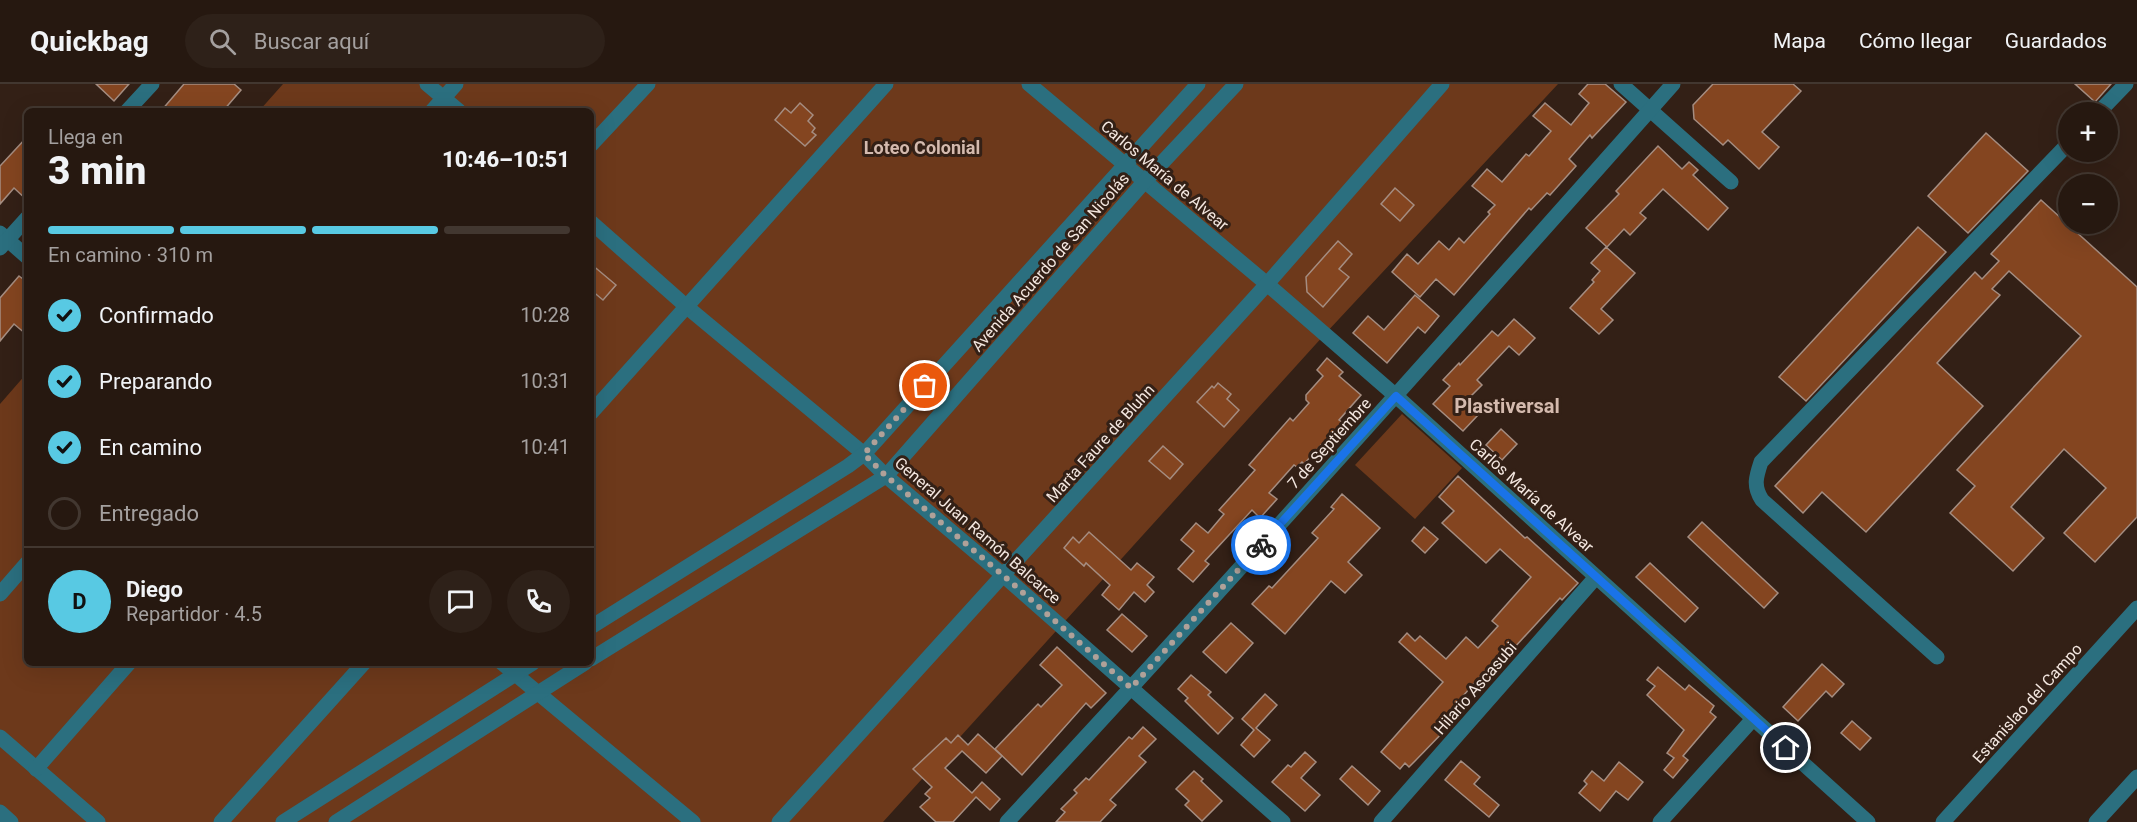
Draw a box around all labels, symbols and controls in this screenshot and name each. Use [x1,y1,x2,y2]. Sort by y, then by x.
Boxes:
search box [185,14,605,68]
text: Quickbag [30,25,149,58]
icon: search [206,25,239,58]
text: Buscar aquí [254,29,369,54]
text: Mapa [1773,29,1826,53]
text: Cómo llegar [1859,29,1972,53]
text: Guardados [2005,29,2107,53]
map controls [2058,102,2118,234]
button: + [2058,102,2118,162]
street label: Carlos María de Alvear [1097,116,1233,235]
text: Llega en [48,125,123,149]
district label: Loteo Colonial [864,137,980,158]
text: 10:46–10:51 [442,147,570,172]
text: 3 min [48,148,146,194]
street label: Avenida Acuerdo de San Nicolás [968,169,1133,355]
button: − [2058,174,2118,234]
text: En camino · 310 m [48,243,213,267]
icon: check [48,299,81,332]
text: Confirmado [99,303,214,328]
text: 10:28 [520,303,570,327]
pin [899,360,950,411]
icon: check [48,365,81,398]
text: Preparando [99,369,212,394]
text: 10:31 [520,369,570,393]
icon: bag [908,369,941,402]
street label: Marta Faure de Bluhn [1042,380,1158,506]
street label: 7 de Septiembre [1284,394,1375,493]
district label: Plastiversal [1454,394,1560,418]
icon: check [48,431,81,464]
text: En camino [99,435,202,460]
text: 10:41 [520,435,570,459]
street label: Carlos María de Alvear [1466,435,1598,557]
street label: General Juan Ramón Balcarce [891,453,1065,608]
text: Entregado [99,501,199,526]
courier [1231,515,1291,575]
icon: bike [1245,529,1278,562]
button: chat [429,570,492,633]
button: phone [507,570,570,633]
text: Diego [126,577,183,602]
text: D [72,589,87,614]
text: Repartidor · 4.5 [126,602,262,626]
street label: Hilario Ascasubi [1430,638,1521,738]
street label: Estanislao del Campo [1969,640,2086,767]
pin [1760,722,1811,773]
icon: home [1769,731,1802,764]

